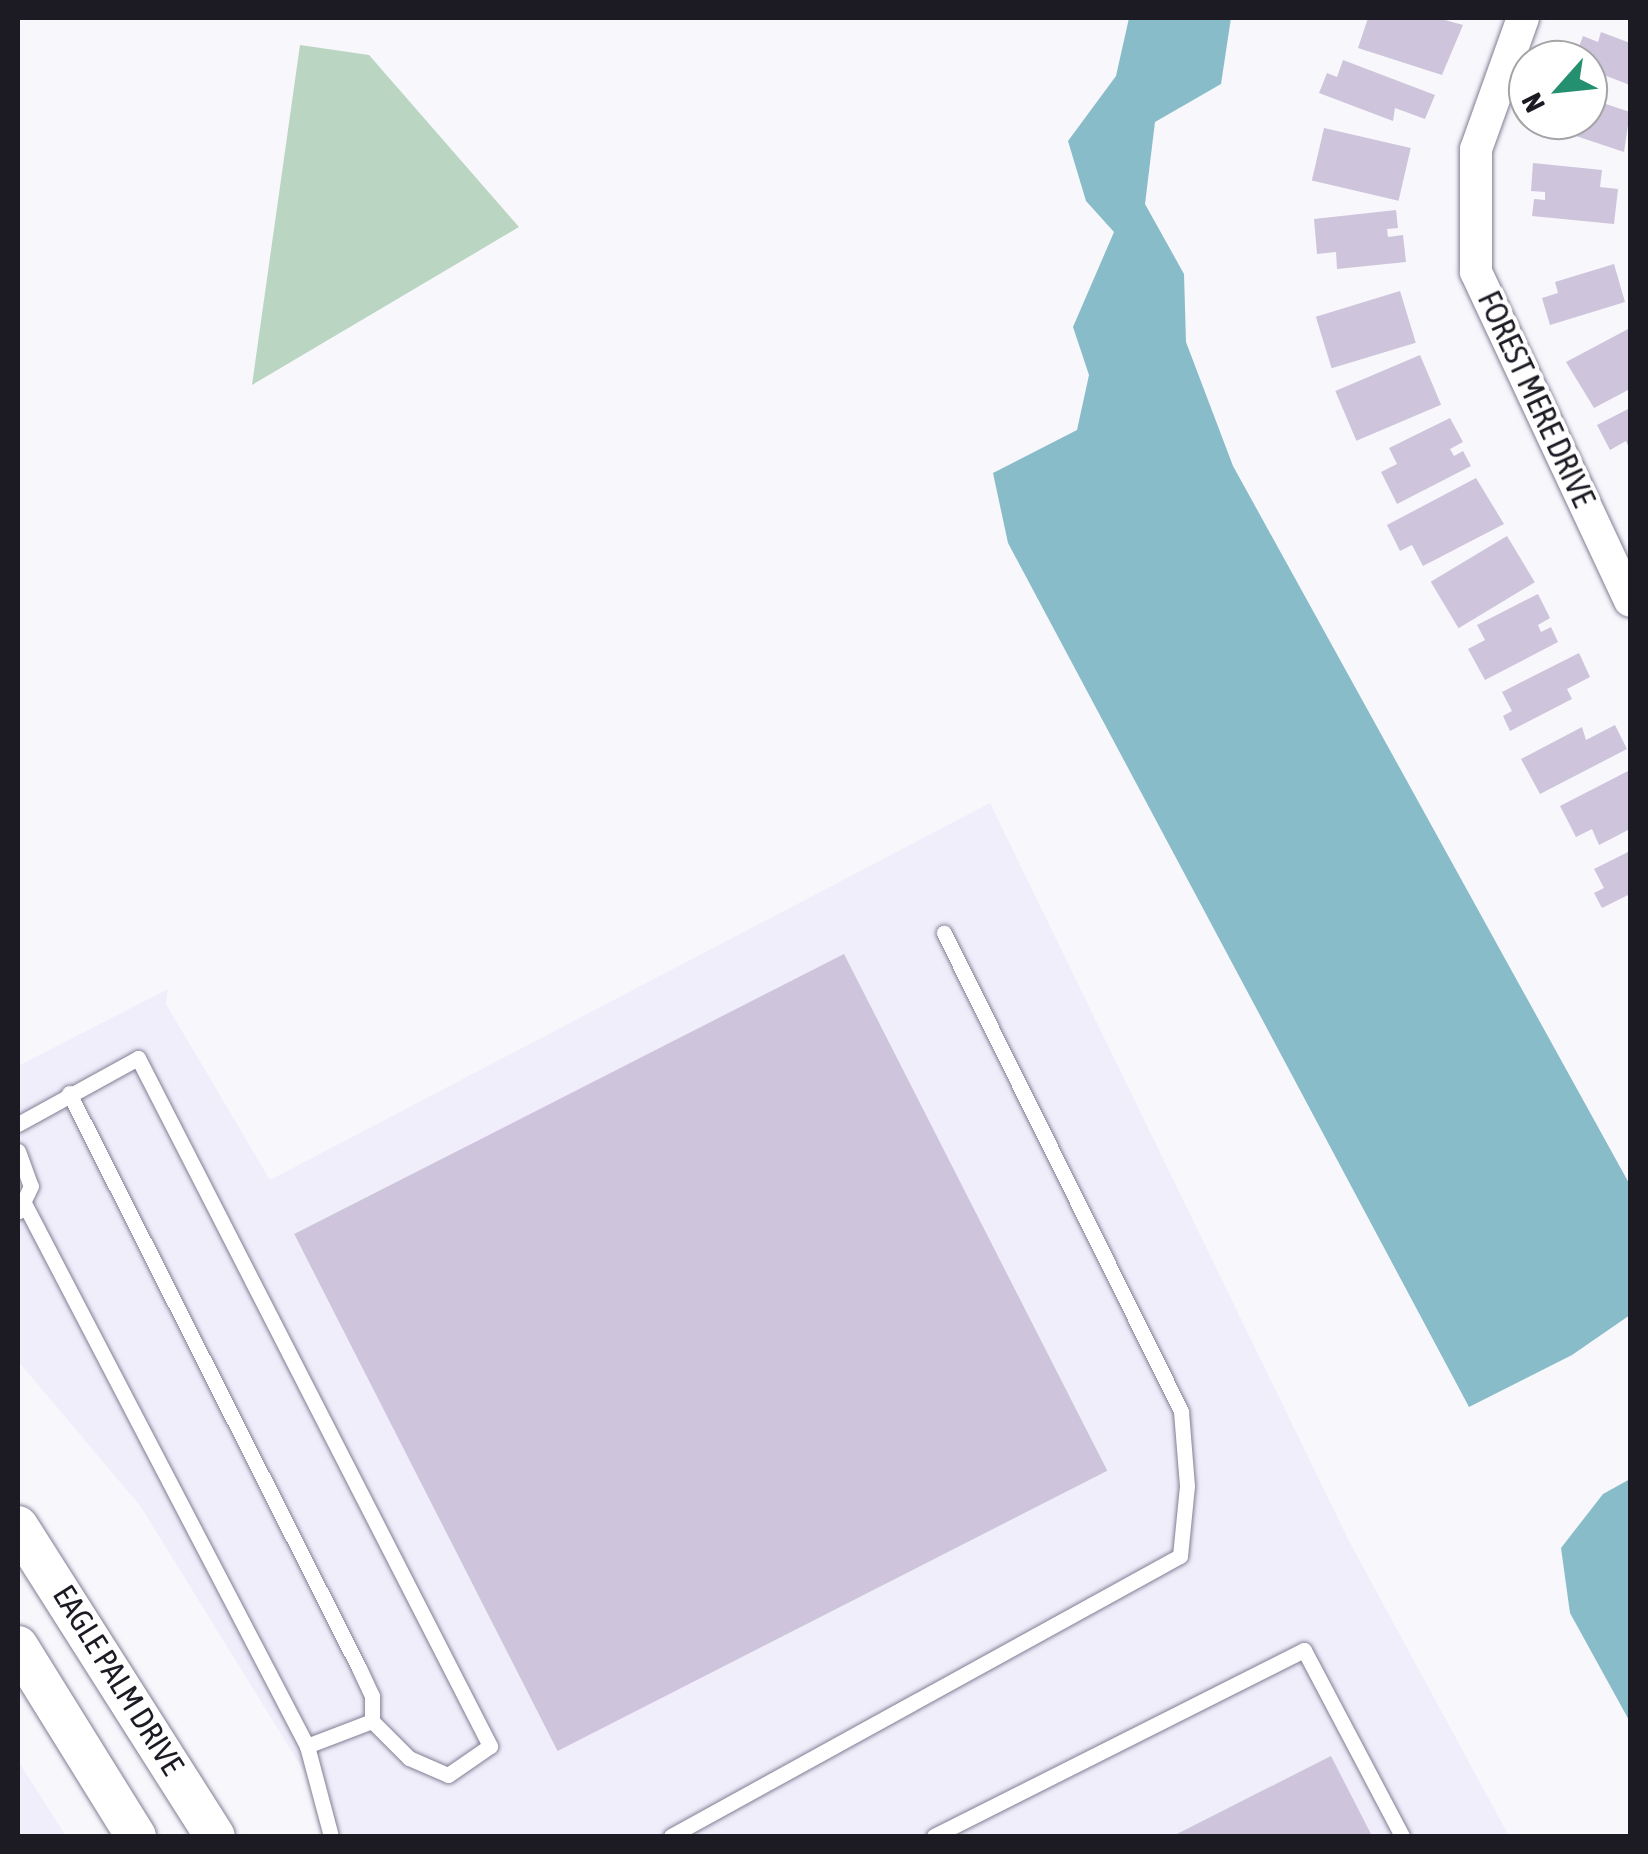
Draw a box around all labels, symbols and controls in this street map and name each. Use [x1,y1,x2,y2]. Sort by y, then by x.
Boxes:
north arrow [1508,40,1608,140]
text: N [1515,88,1551,117]
street label: FOREST MERE DRIVE [1469,285,1603,513]
street label: EAGLE PALM DRIVE [44,1578,192,1782]

